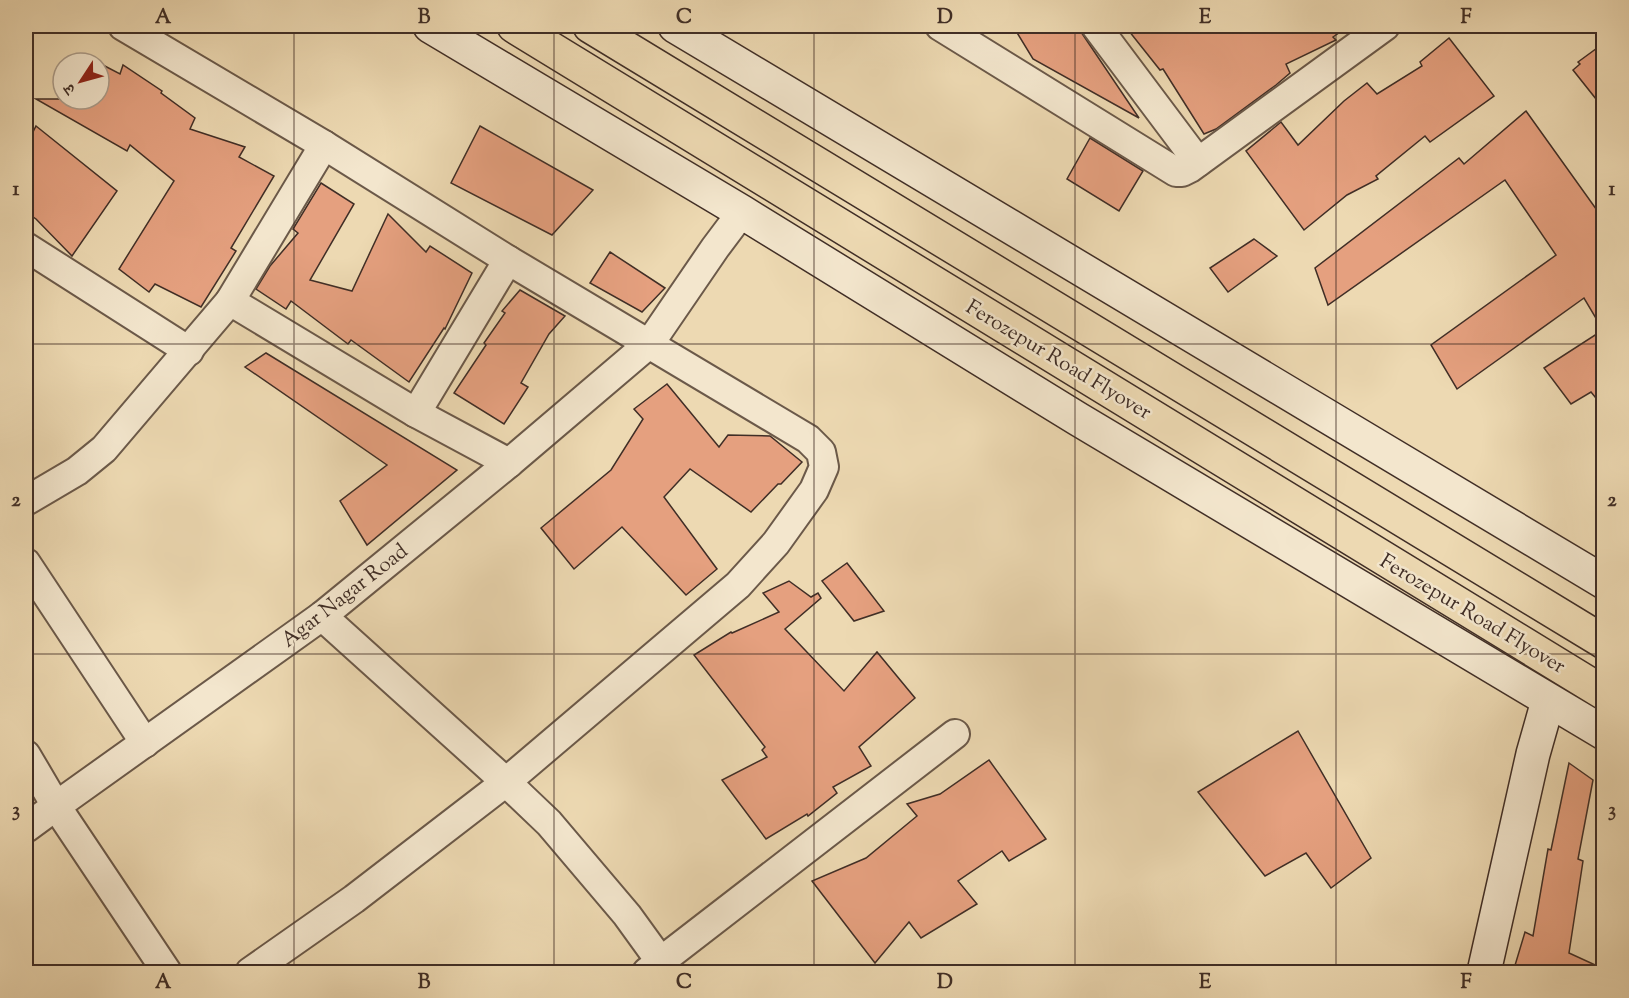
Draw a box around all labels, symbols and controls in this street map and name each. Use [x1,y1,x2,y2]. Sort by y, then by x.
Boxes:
text: A [155,4,172,33]
text: B [418,4,431,33]
text: C [676,4,692,33]
text: D [937,4,953,33]
text: E [1199,4,1212,33]
text: F [1460,4,1472,33]
north arrow [51,51,111,111]
text: उ [58,77,83,99]
text: 1 [13,176,20,205]
text: 1 [1609,176,1616,205]
street label: Ferozepur Road Flyover [959,293,1157,428]
text: 2 [11,487,21,516]
text: 2 [1607,487,1617,516]
street label: Agar Nagar Road [275,537,415,656]
street label: Ferozepur Road Flyover [1373,547,1571,682]
text: 3 [12,797,20,826]
text: 3 [1608,797,1616,826]
text: A [155,969,172,998]
text: B [418,969,431,998]
text: C [676,969,692,998]
text: D [937,969,953,998]
text: E [1199,969,1212,998]
text: F [1460,969,1472,998]

